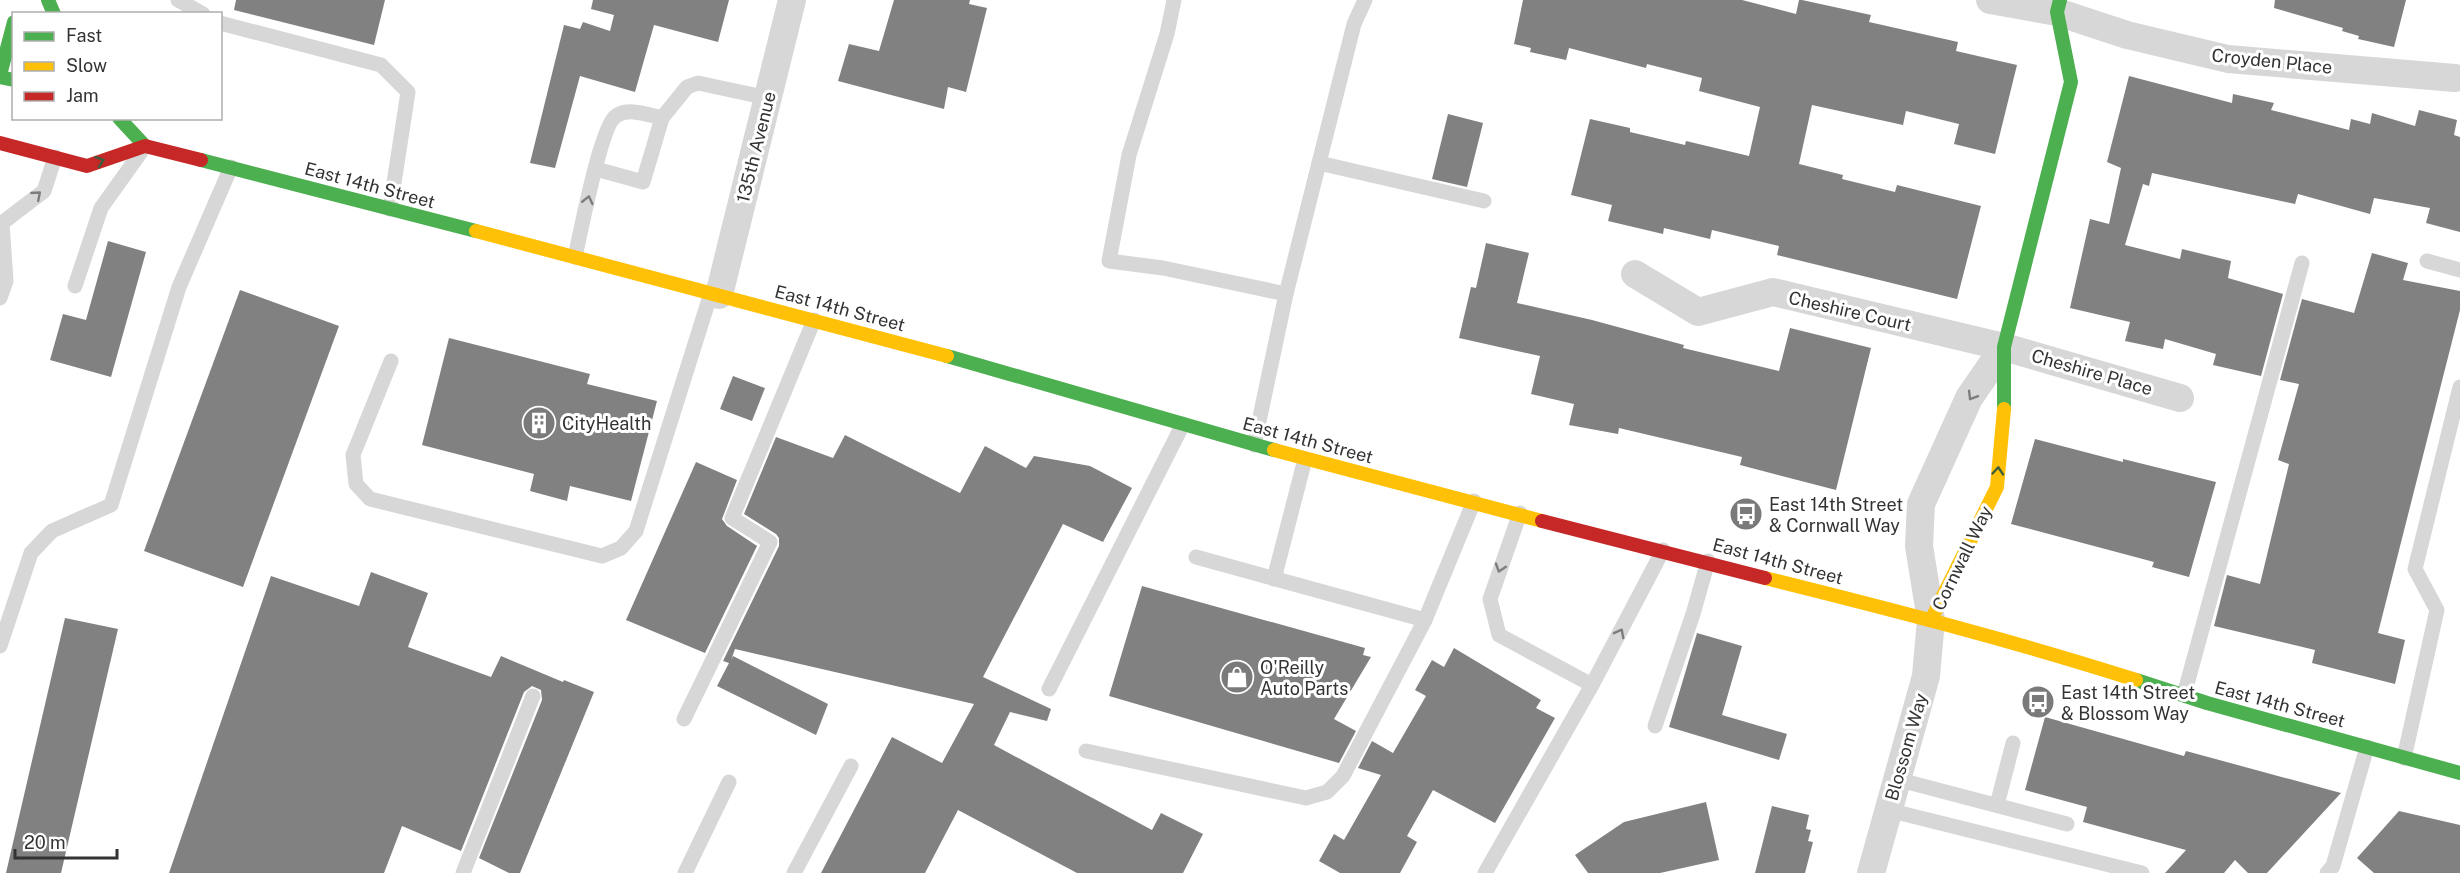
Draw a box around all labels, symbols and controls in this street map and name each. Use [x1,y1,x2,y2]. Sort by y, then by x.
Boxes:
legend [12,12,222,120]
text: Fast [66,25,102,46]
street label: Croyden Place [2211,44,2333,78]
text: Slow [66,55,107,76]
text: Jam [66,85,99,106]
street label: 135th Avenue [732,89,780,205]
one-way arrow [94,156,105,169]
street label: East 14th Street [302,157,438,213]
one-way arrow [30,192,41,203]
one-way arrow [581,196,594,206]
street label: East 14th Street [772,280,908,336]
street label: Cheshire Court [1787,287,1913,335]
street label: Cheshire Place [2029,345,2155,399]
one-way arrow [1967,390,1979,400]
building icon: CityHealth [521,405,557,441]
street label: East 14th Street [1240,412,1376,468]
place label: CityHealth [562,413,651,434]
one-way arrow [1991,467,2004,476]
place label: East 14th Street & Cornwall Way [1769,494,1903,536]
bus stop icon: East 14th Street & Cornwall Way [1728,496,1764,532]
street label: Cornwall Way [1928,502,1997,614]
street label: East 14th Street [1710,533,1846,589]
one-way arrow [1495,562,1507,573]
one-way arrow [1613,629,1624,639]
place label: O'Reilly Auto Parts [1260,657,1348,699]
shop icon: O'Reilly Auto Parts [1219,659,1255,695]
street label: East 14th Street [2212,676,2348,732]
place label: East 14th Street & Blossom Way [2061,682,2195,724]
bus stop icon: East 14th Street & Blossom Way [2020,684,2056,720]
street label: Blossom Way [1881,691,1931,803]
scale bar [15,822,117,860]
text: 20 m [24,832,66,853]

